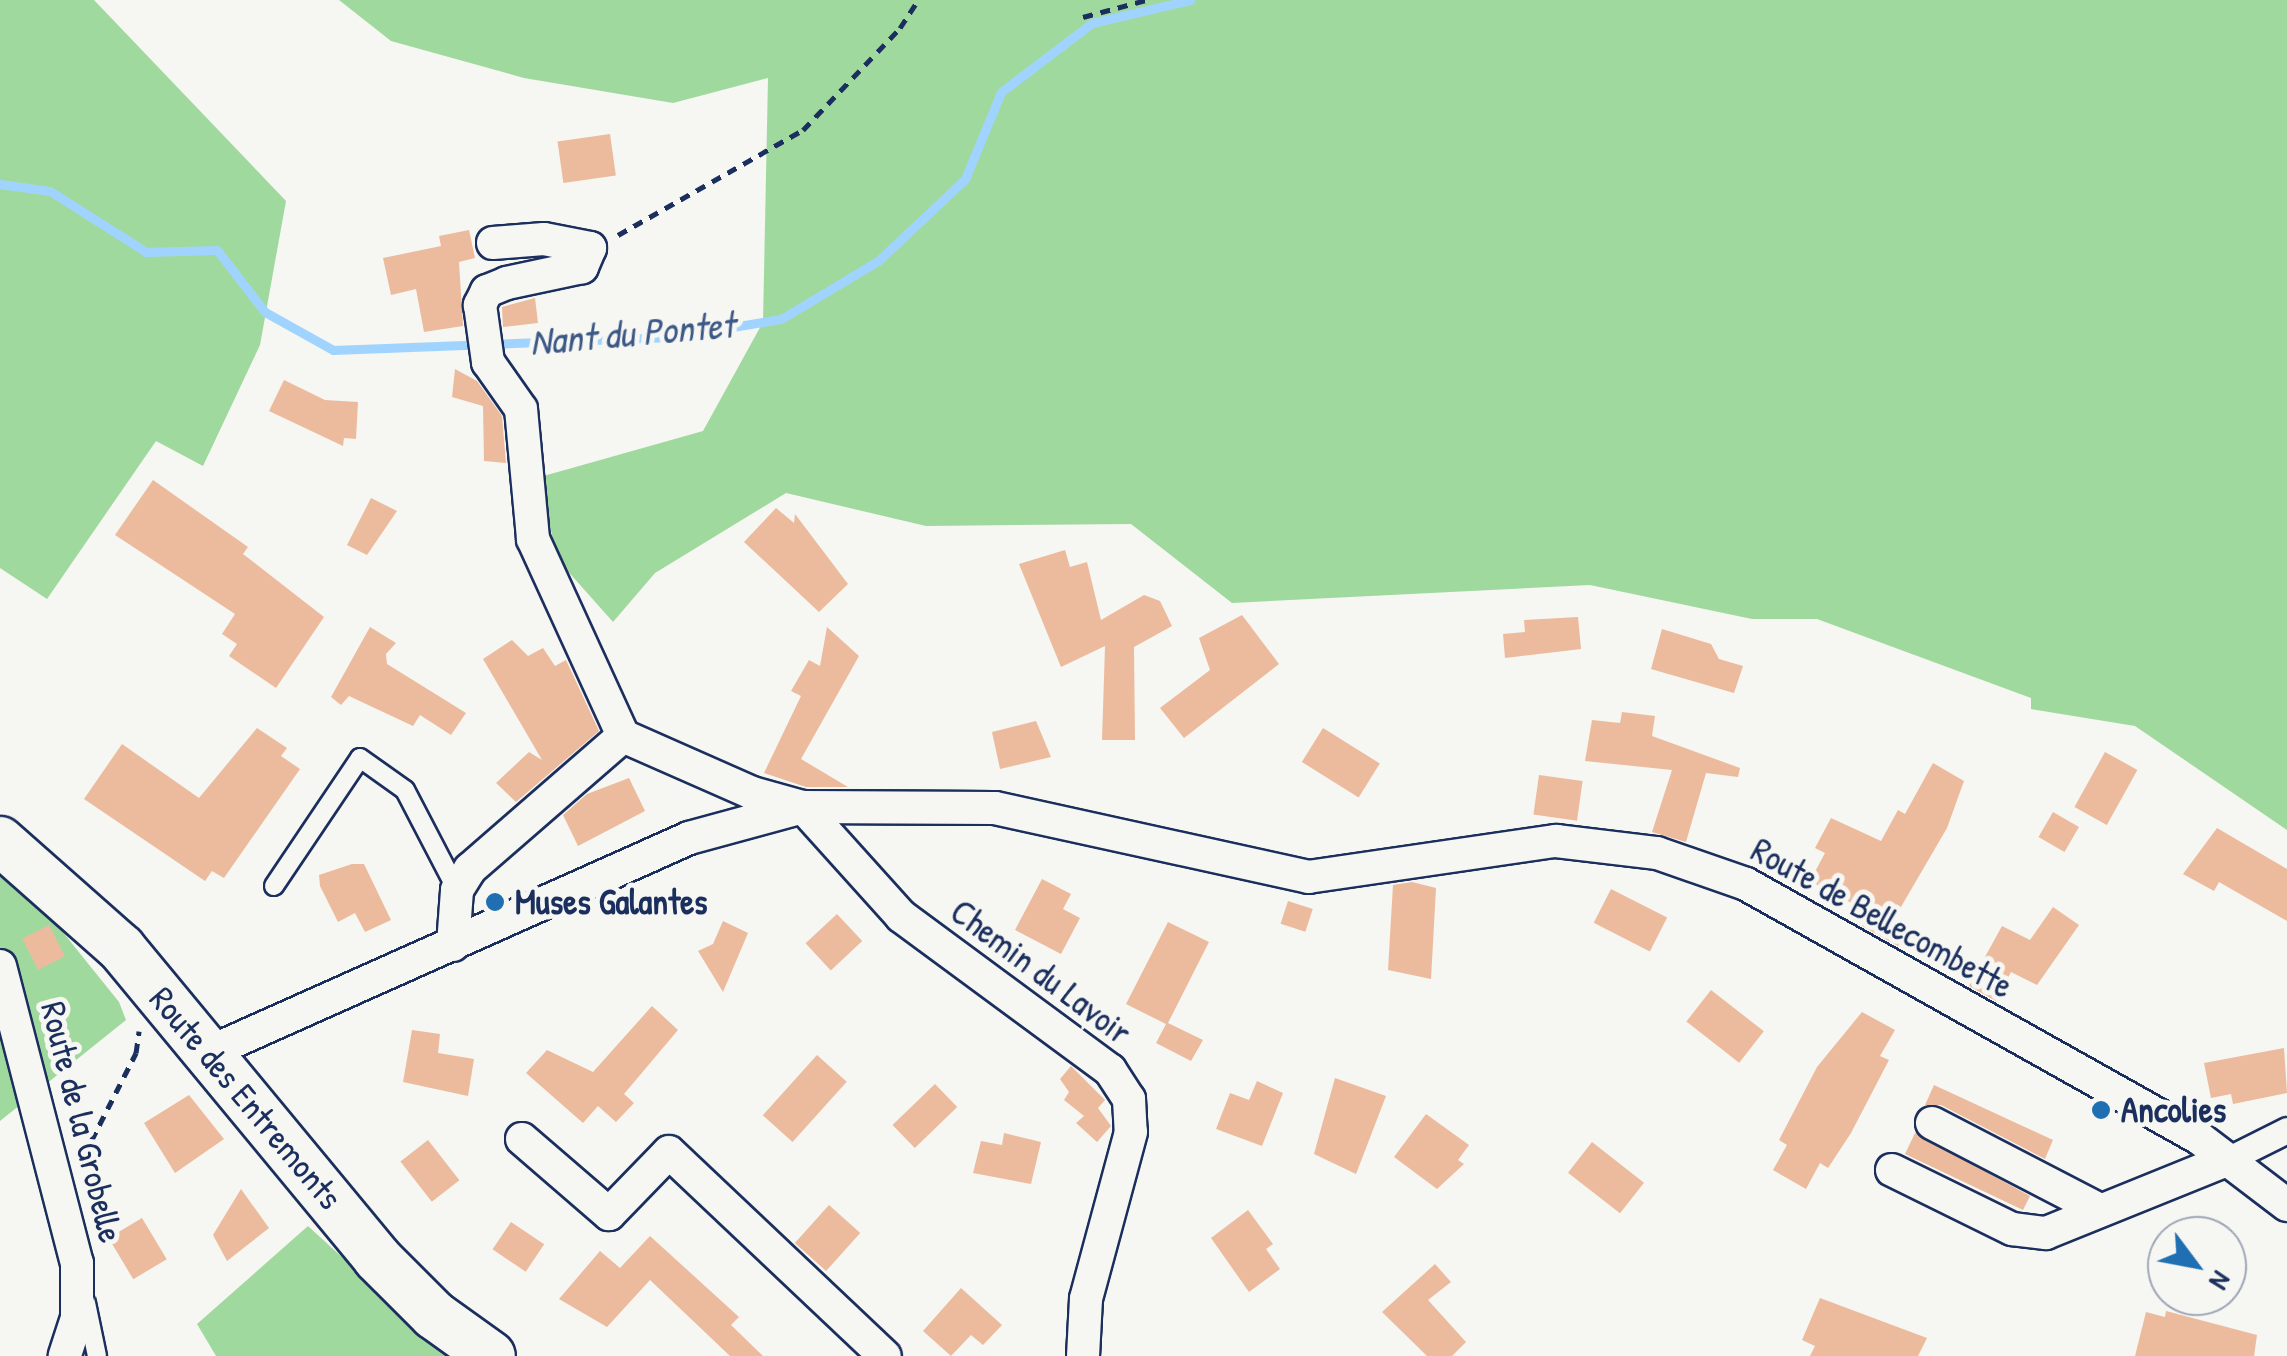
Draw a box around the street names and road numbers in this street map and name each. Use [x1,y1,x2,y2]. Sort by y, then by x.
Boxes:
street label: Route de Bellecombette [1744,829,2020,1007]
street label: Chemin du Lavoir [942,890,1140,1054]
street label: Route des Entremonts [141,978,351,1218]
street label: Route de la Grobelle [32,997,132,1247]

